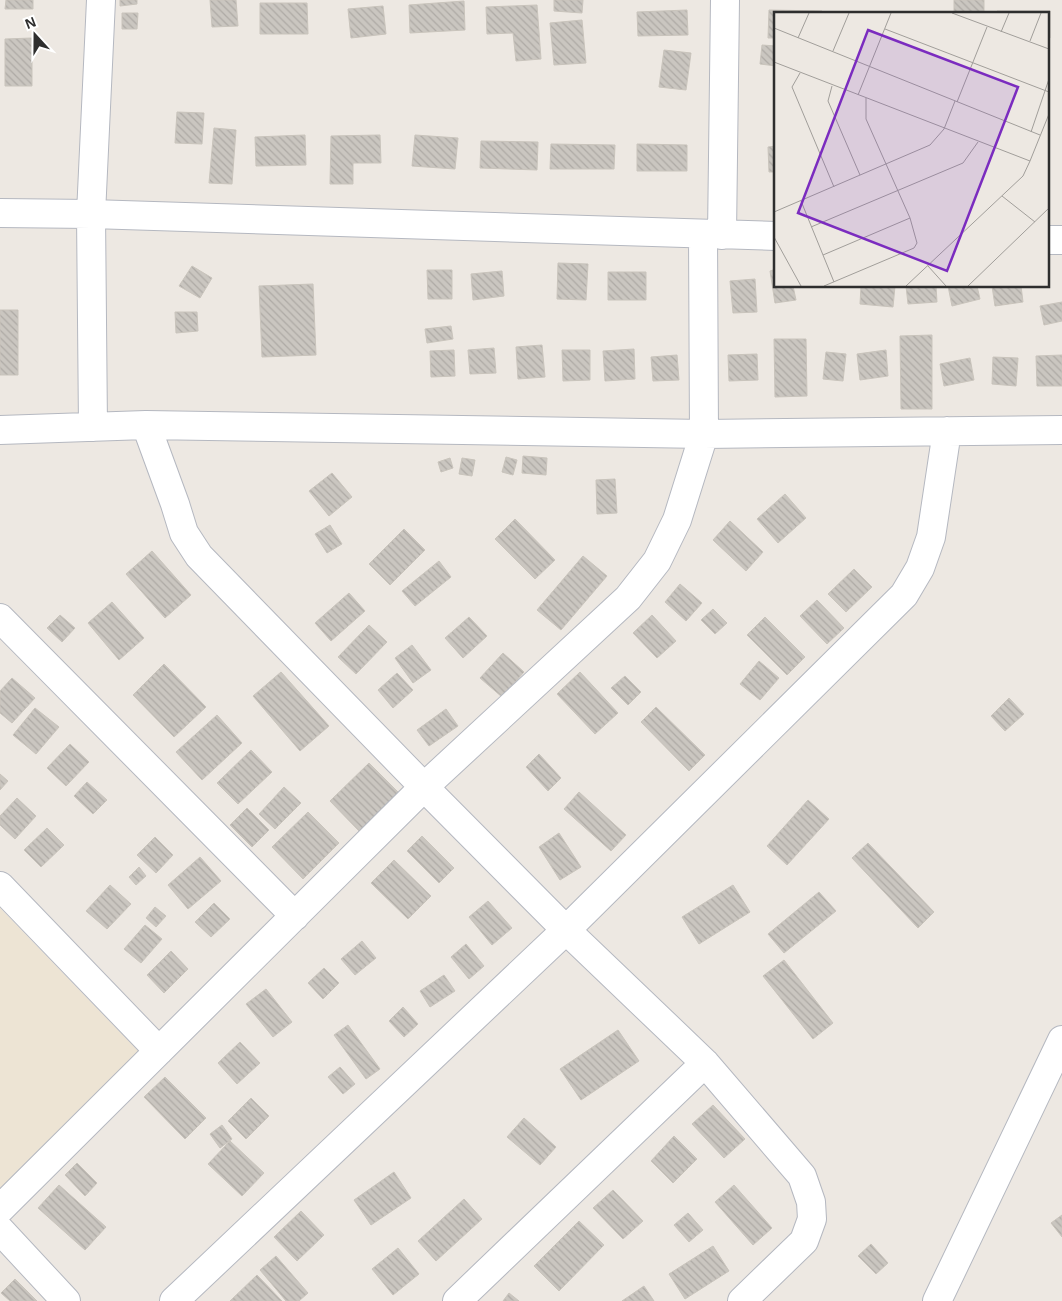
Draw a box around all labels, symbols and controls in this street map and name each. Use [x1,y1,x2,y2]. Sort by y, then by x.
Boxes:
north arrow [10,10,60,60]
inset map [774,12,1050,288]
text: N [23,14,38,32]

